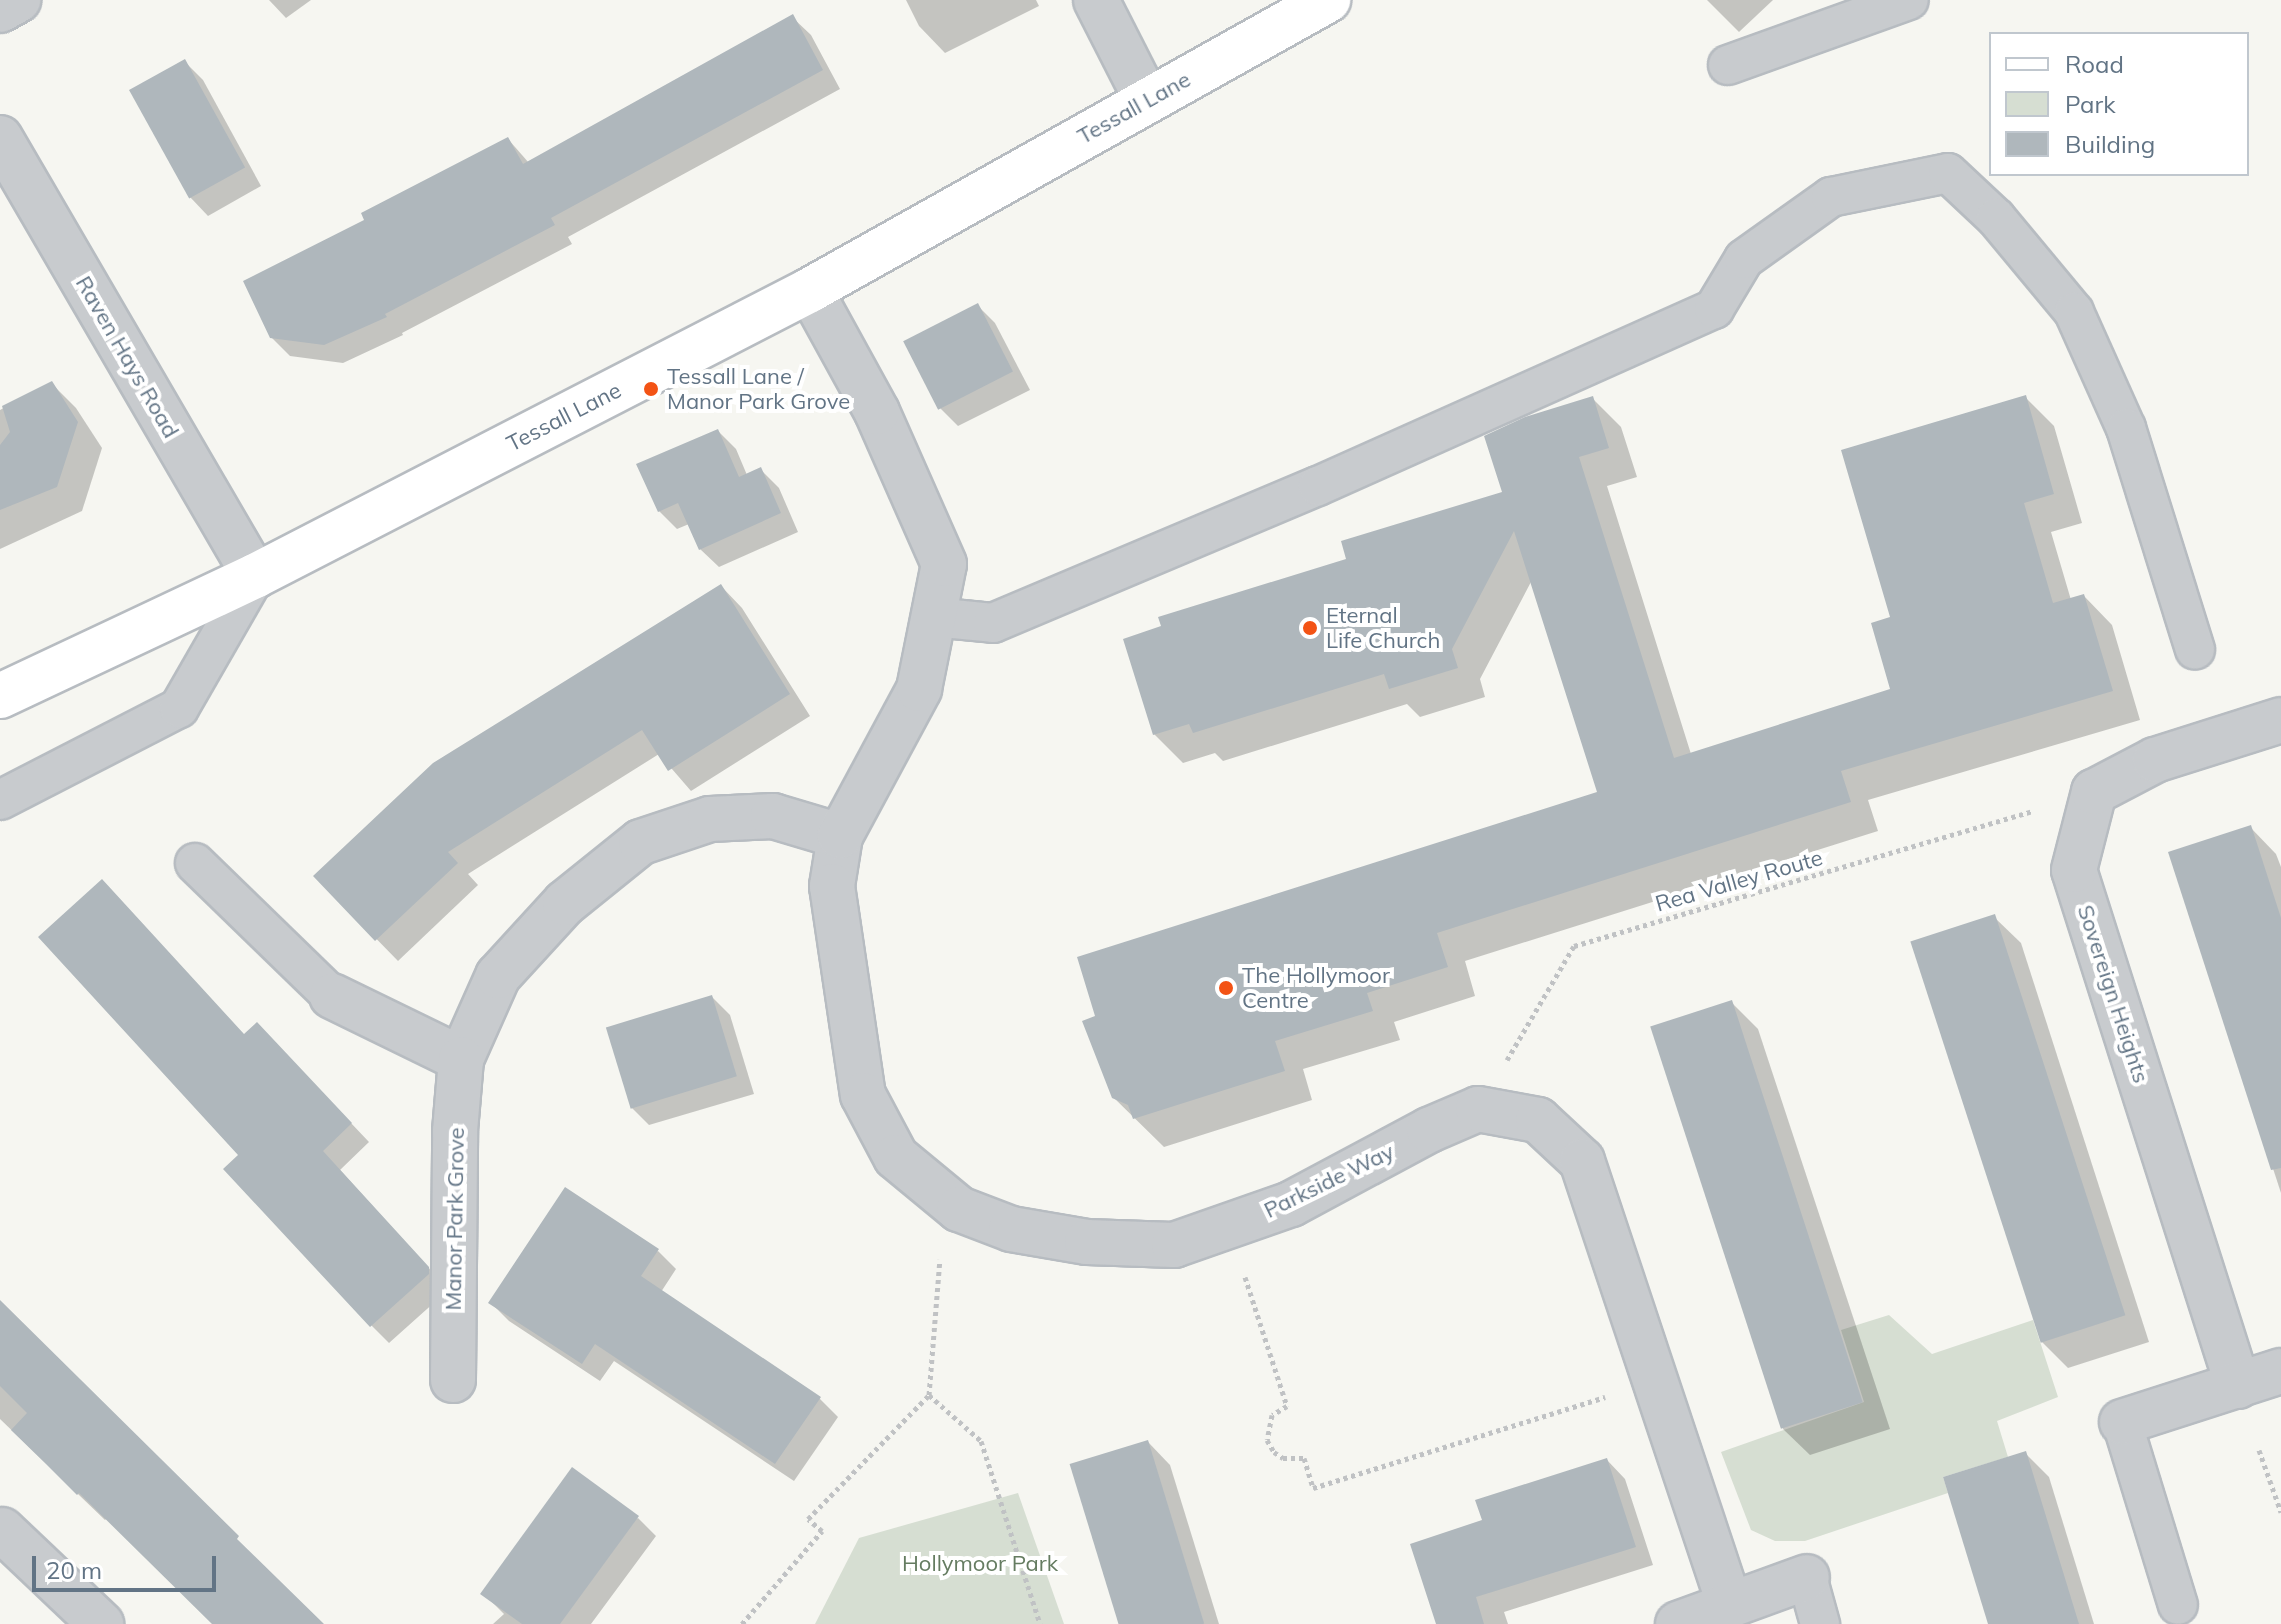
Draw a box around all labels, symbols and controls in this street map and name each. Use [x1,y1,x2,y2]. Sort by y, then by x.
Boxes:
legend [1989,32,2249,176]
text: Road [2065,49,2124,79]
street label: Tessall Lane [1073,66,1195,150]
text: Park [2065,89,2116,119]
text: Building [2065,129,2155,159]
street label: Raven Hays Road [70,271,184,443]
place label: Tessall Lane / Manor Park Grove [667,363,850,414]
street label: Tessall Lane [502,377,626,457]
marker: Tessall Lane / Manor Park Grove [642,380,660,398]
place label: Eternal Life Church [1326,602,1440,654]
marker: Eternal Life Church [1301,619,1319,637]
street label: Rea Valley Route [1652,845,1826,917]
street label: Sovereign Heights [2072,902,2154,1086]
place label: The Hollymoor Centre [1242,962,1390,1014]
marker: The Hollymoor Centre [1217,979,1235,997]
street label: Manor Park Grove [440,1127,470,1311]
street label: Parkside Way [1260,1138,1398,1224]
scale bar [36,1540,220,1590]
park label: Hollymoor Park [902,1551,1058,1577]
text: 20 m [46,1555,102,1585]

